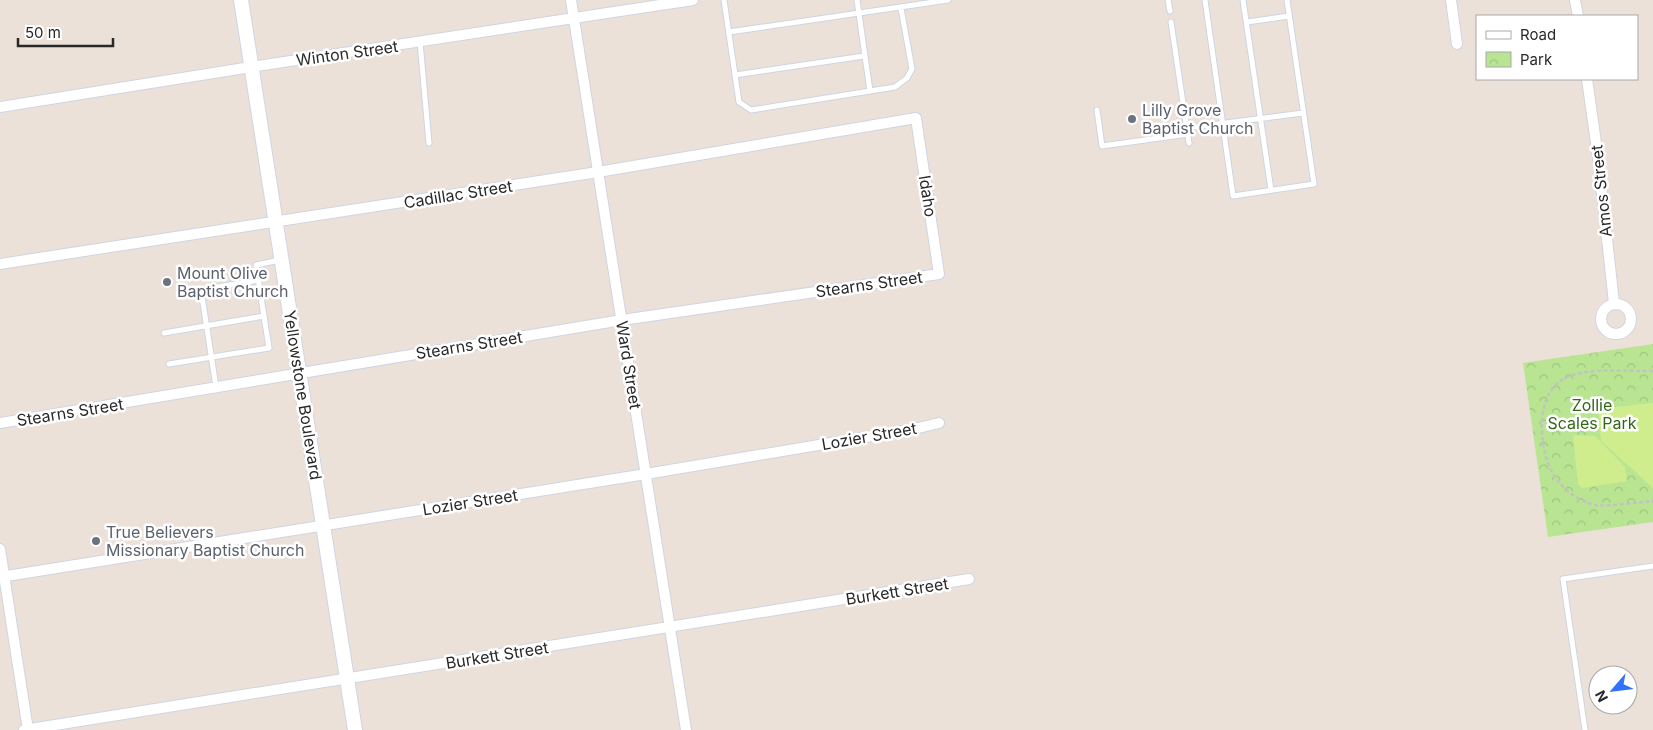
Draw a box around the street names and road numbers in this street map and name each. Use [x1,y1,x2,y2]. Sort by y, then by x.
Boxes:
street label: Winton Street [295,36,399,70]
street label: Amos Street [1586,144,1616,238]
street label: Idaho [915,174,941,218]
street label: Cadillac Street [402,176,514,212]
street label: Stearns Street [814,267,924,301]
street label: Yellowstone Boulevard [280,309,326,481]
street label: Ward Street [612,319,646,411]
street label: Stearns Street [414,327,524,363]
street label: Stearns Street [15,394,125,430]
street label: Lozier Street [820,418,918,454]
street label: Lozier Street [421,485,519,519]
street label: Burkett Street [844,573,950,609]
street label: Burkett Street [444,637,550,673]

